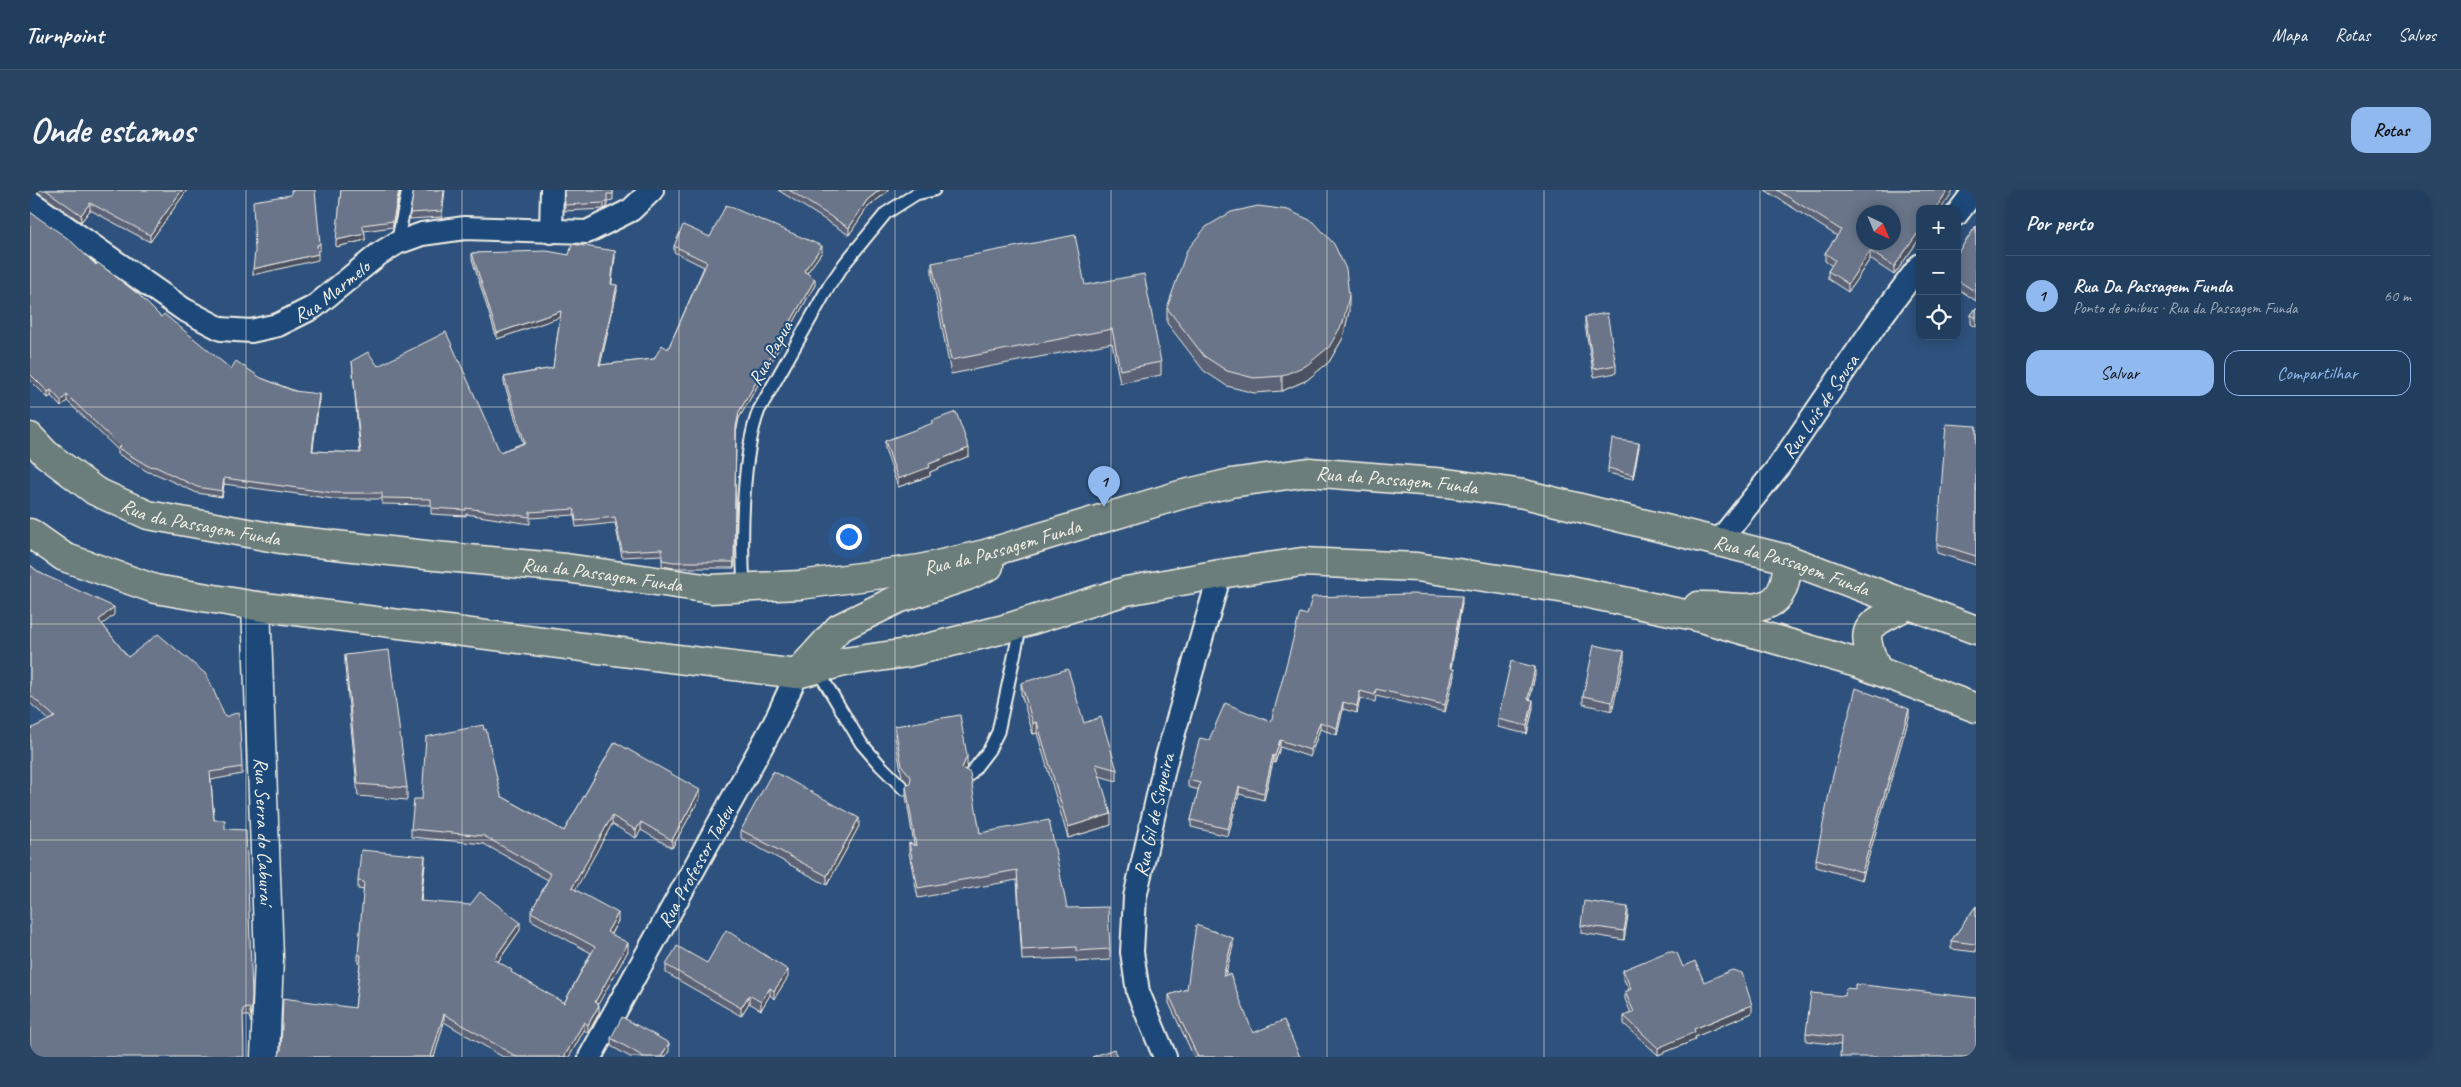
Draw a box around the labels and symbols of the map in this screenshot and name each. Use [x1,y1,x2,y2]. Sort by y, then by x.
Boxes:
north arrow [1856,205,1901,250]
street label: Rua Marmelo [290,253,376,328]
street label: Rua Papua [743,315,799,390]
street label: Rua Luís de Sousa [1776,349,1865,463]
street label: Rua da Passagem Funda [1315,461,1481,501]
pin: 1 [1088,466,1120,507]
street label: Rua da Passagem Funda [117,493,284,552]
street label: Rua da Passagem Funda [921,513,1086,581]
your location [836,524,862,550]
street label: Rua da Passagem Funda [1711,529,1875,603]
street label: Rua da Passagem Funda [520,552,686,598]
street label: Rua Gil de Siqueira [1128,749,1181,879]
street label: Rua Serra do Caburaí [249,757,279,909]
street label: Rua Professor Tadeu [652,799,740,932]

